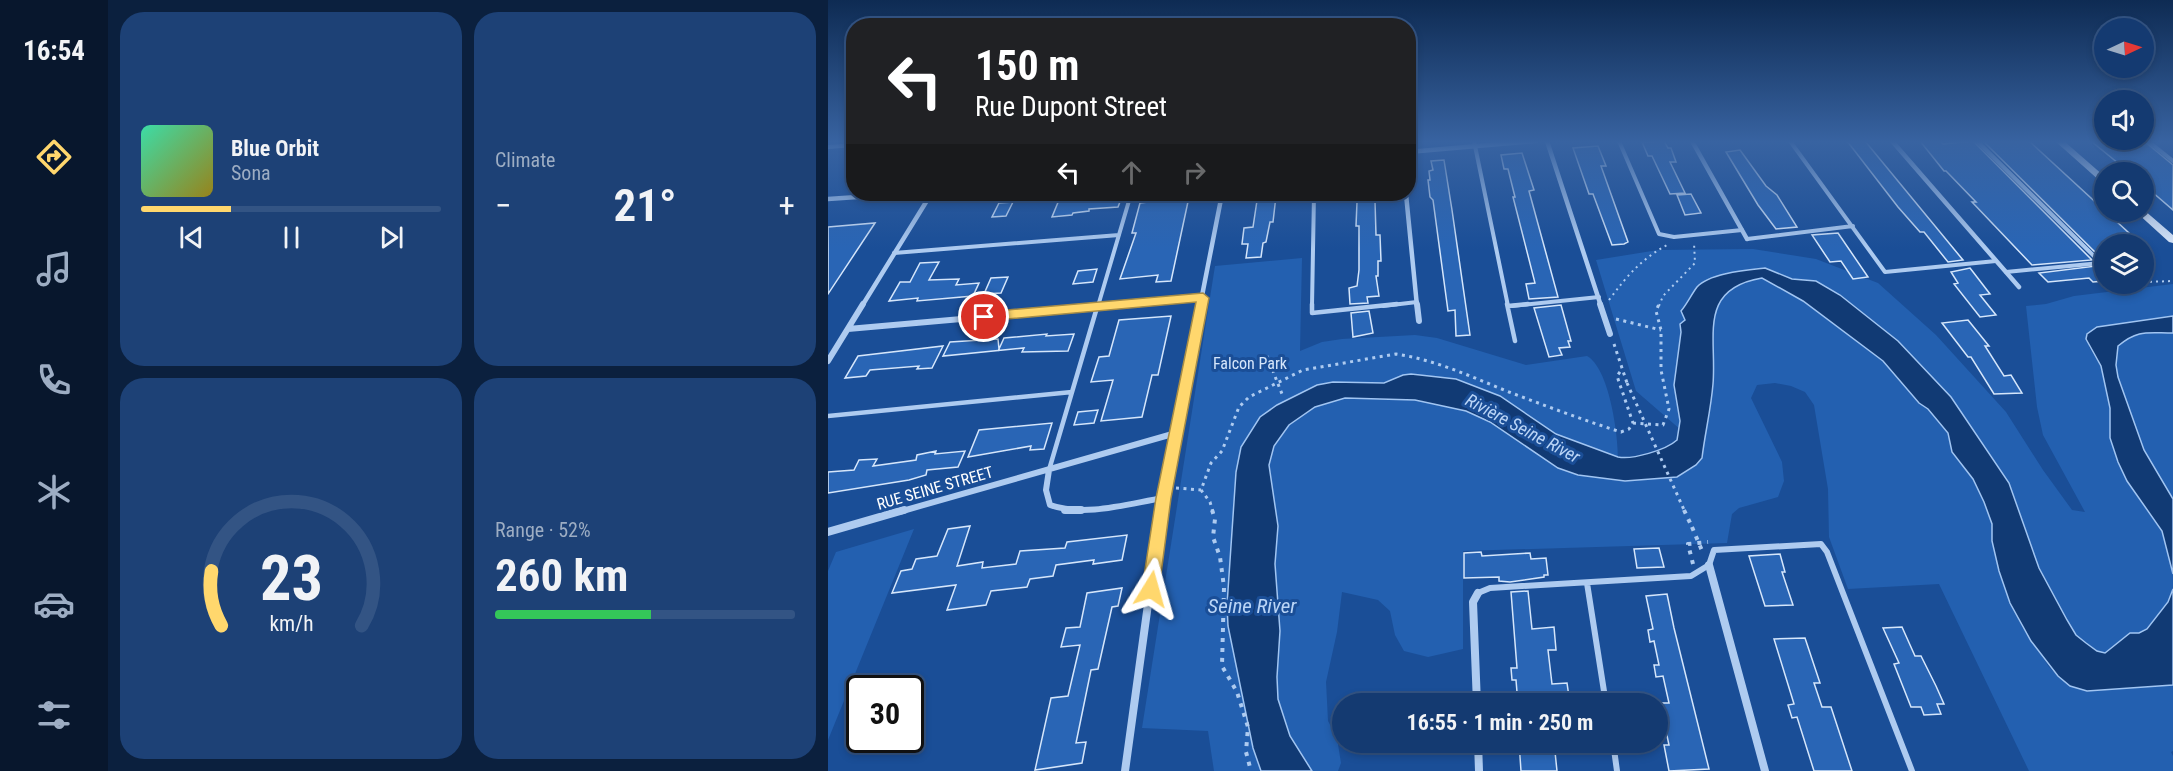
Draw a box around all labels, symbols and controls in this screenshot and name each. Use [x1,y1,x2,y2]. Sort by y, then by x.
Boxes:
north arrow [2094,18,2154,78]
map controls [2094,18,2154,294]
text: 16:54 [23,35,85,67]
text: 150 m [975,41,1080,90]
icon: left [876,42,954,120]
button: sound [2094,90,2154,150]
text: Rue Dupont Street [975,91,1167,123]
icon: directions [33,136,75,178]
text: Blue Orbit [231,136,319,161]
text: Climate [495,148,555,172]
icon: left [1052,156,1085,189]
icon: ahead [1115,156,1148,189]
icon: right [1178,156,1211,189]
text: Sona [231,161,271,185]
button: search [2094,162,2154,222]
text: 21° [614,179,677,232]
text: − [495,186,512,225]
text: + [779,186,795,225]
icon: previous [175,221,208,254]
icon: pause [275,221,308,254]
icon: next [375,221,408,254]
button: layers [2094,234,2154,294]
icon: music [33,248,75,290]
pin [958,291,1009,342]
icon: arrive [967,300,1000,333]
park label: Falcon Park [1213,354,1288,373]
icon: phone [33,359,75,401]
water label: Rivière Seine River [1462,389,1584,467]
street label: RUE SEINE STREET [875,462,995,514]
icon: climate [33,471,75,513]
text: Range · 52% [495,518,591,542]
text: 23 [259,542,323,615]
text: 260 km [495,549,628,602]
position arrow [1119,557,1183,621]
icon: car [33,583,75,625]
water label: Seine River [1208,594,1297,618]
text: km/h [269,611,313,636]
speed limit sign: 30 [846,675,924,753]
icon: filters [33,694,75,736]
text: 16:55 · 1 min · 250 m [1407,710,1593,735]

